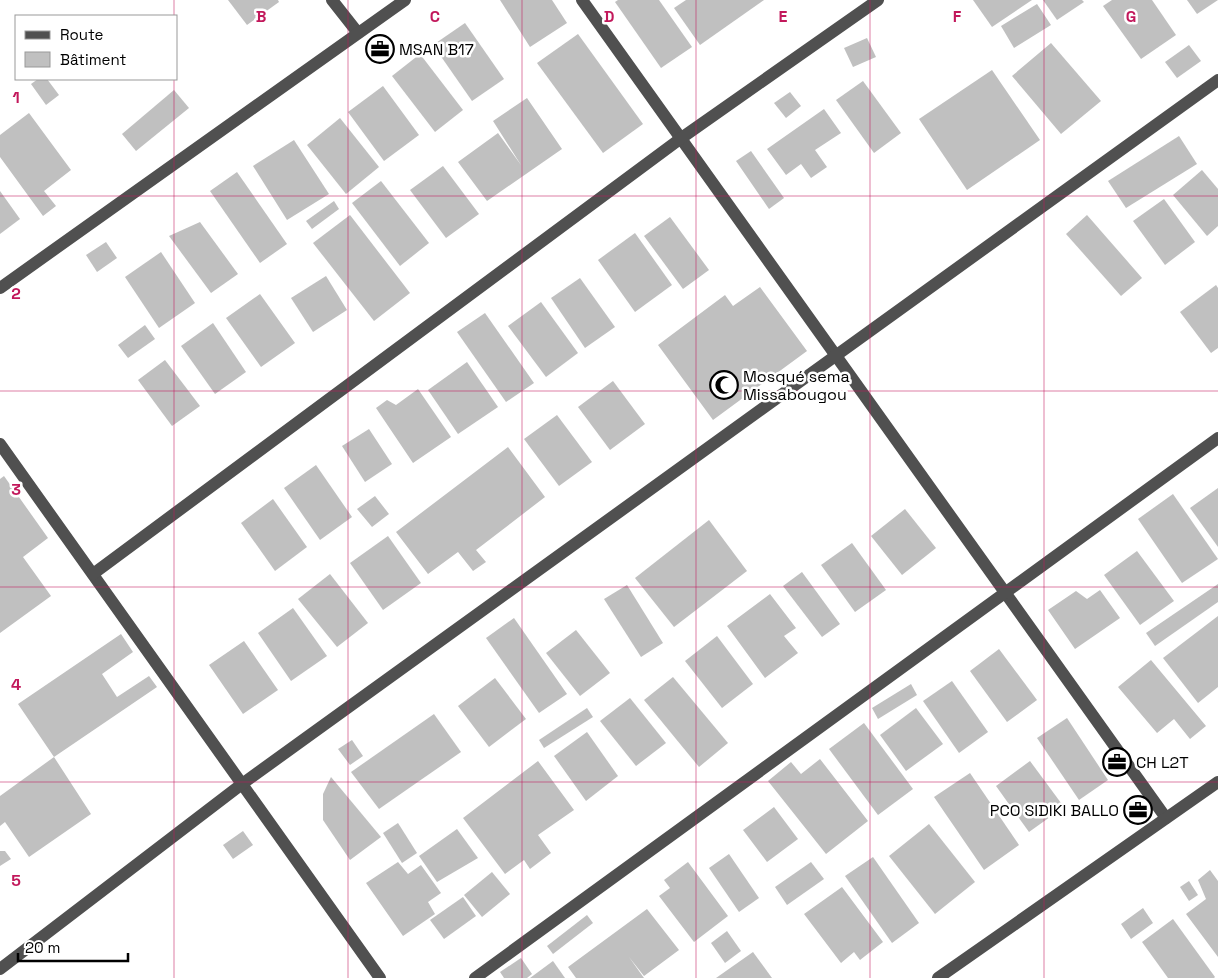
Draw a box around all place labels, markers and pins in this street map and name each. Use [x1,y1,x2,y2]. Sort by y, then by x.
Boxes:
office icon: MSAN B17 [365,34,395,64]
place label: MSAN B17 [399,39,474,60]
place label: Mosqué sema Missabougou [743,366,850,405]
mosque icon: Mosqué sema Missabougou [709,370,739,400]
office icon: CH L2T [1102,747,1132,777]
place label: CH L2T [1136,752,1189,773]
office icon: PCO SIDIKI BALLO [1123,795,1153,825]
place label: PCO SIDIKI BALLO [990,800,1119,821]

